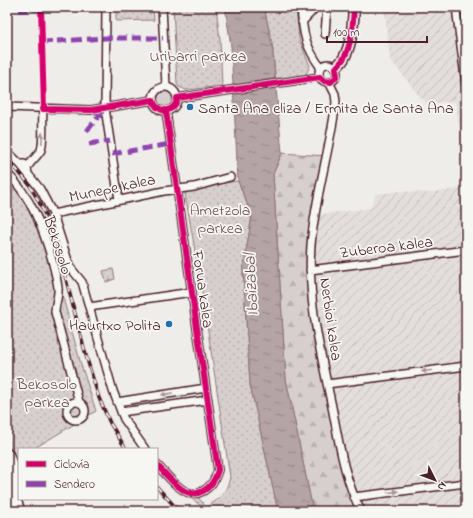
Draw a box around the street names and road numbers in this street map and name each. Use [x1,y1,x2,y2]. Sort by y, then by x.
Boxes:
street label: Munepe kalea [67,168,158,210]
street label: Bekosolo [36,212,78,278]
street label: Zuberoa kalea [338,230,434,266]
street label: Forua kalea [185,248,219,330]
street label: Nerbioi kalea [312,276,348,362]

